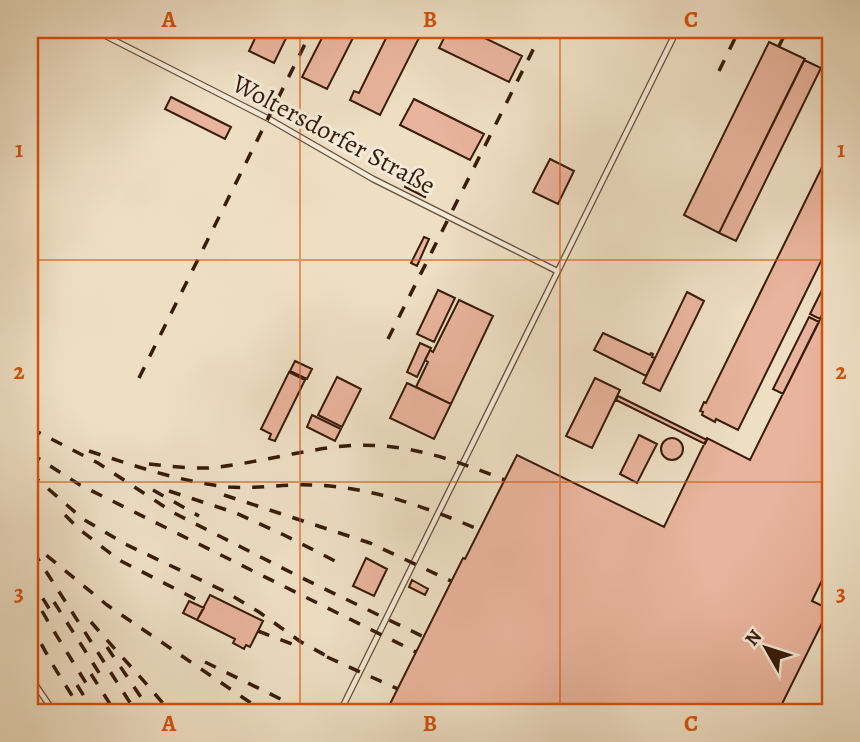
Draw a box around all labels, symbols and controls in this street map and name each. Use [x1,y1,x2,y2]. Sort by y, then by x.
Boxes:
text: A [161,4,177,35]
text: B [423,4,437,35]
text: C [684,4,698,35]
street label: Woltersdorfer Straße [225,66,441,203]
text: 1 [15,134,23,165]
text: 1 [837,134,845,165]
text: 2 [13,356,25,387]
text: 2 [835,356,847,387]
text: 3 [14,578,24,609]
text: 3 [836,578,846,609]
north arrow [730,612,800,682]
text: N [739,624,768,651]
text: A [161,708,177,739]
text: B [423,708,437,739]
text: C [684,708,698,739]

